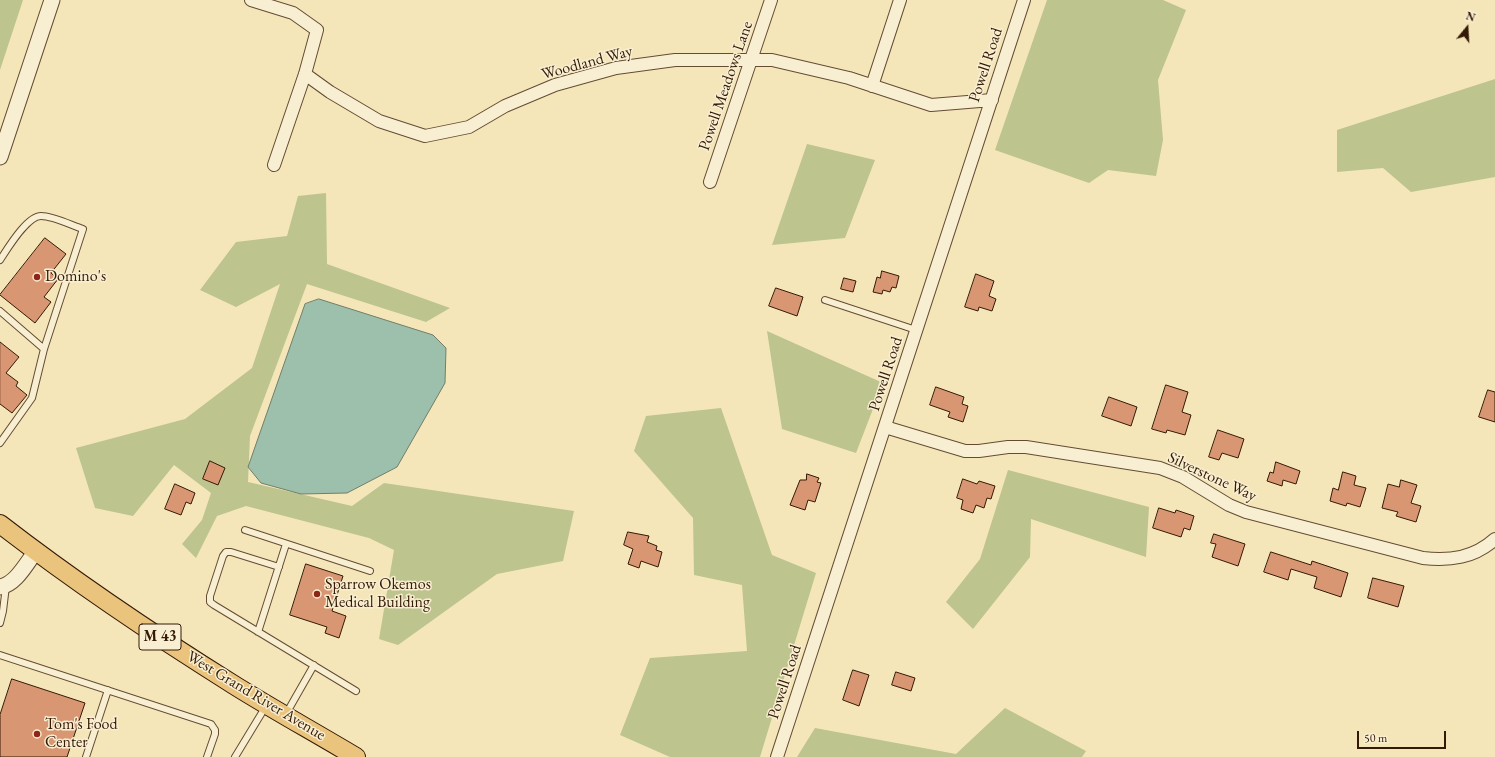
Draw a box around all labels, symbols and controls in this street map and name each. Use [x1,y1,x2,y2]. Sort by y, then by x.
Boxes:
north arrow [1447,8,1487,48]
text: N [1464,9,1477,25]
street label: Powell Meadows Lane [695,19,757,153]
street label: Powell Road [965,25,1007,105]
street label: Woodland Way [539,42,635,84]
place label: Domino's [45,267,106,287]
marker: Domino's [32,272,42,282]
street label: Powell Road [865,334,907,414]
street label: Silverstone Way [1165,448,1259,506]
place label: Sparrow Okemos Medical Building [325,575,431,613]
marker: Sparrow Okemos Medical Building [312,589,322,599]
road number: M 43 [139,624,181,650]
street label: Powell Road [764,642,806,722]
street label: West Grand River Avenue [183,647,329,745]
place label: Tom's Food Center [45,715,118,753]
scale bar [1359,723,1448,749]
marker: Tom's Food Center [32,729,42,739]
text: 50 m [1364,730,1387,746]

